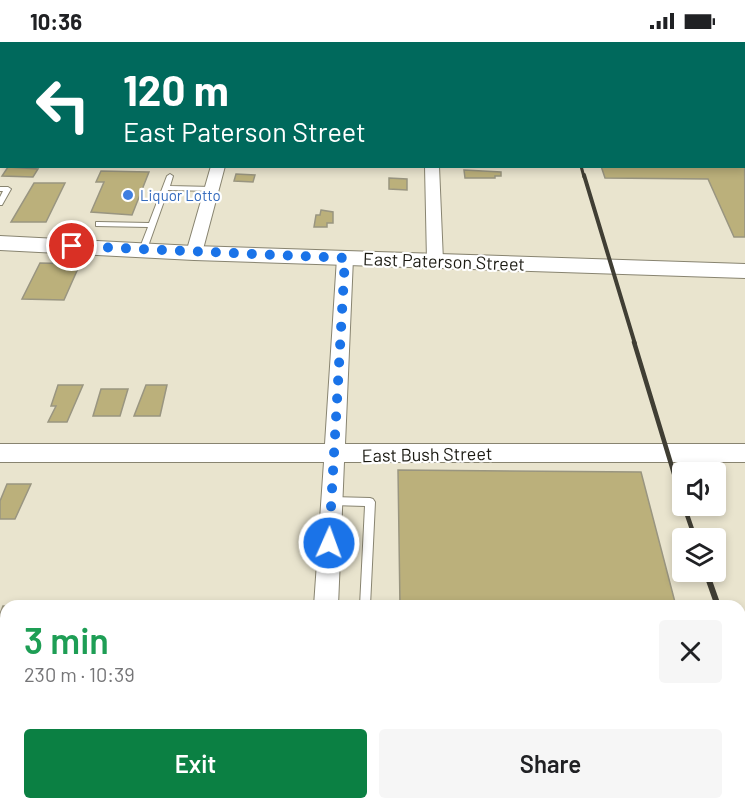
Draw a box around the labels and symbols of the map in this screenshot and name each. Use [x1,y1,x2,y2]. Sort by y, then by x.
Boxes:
place label: Liquor Lotto [140,186,221,204]
marker: Liquor Lotto [121,188,135,202]
pin [46,220,97,271]
street label: East Paterson Street [363,247,525,275]
street label: East Bush Street [361,442,493,466]
position arrow [297,511,361,575]

